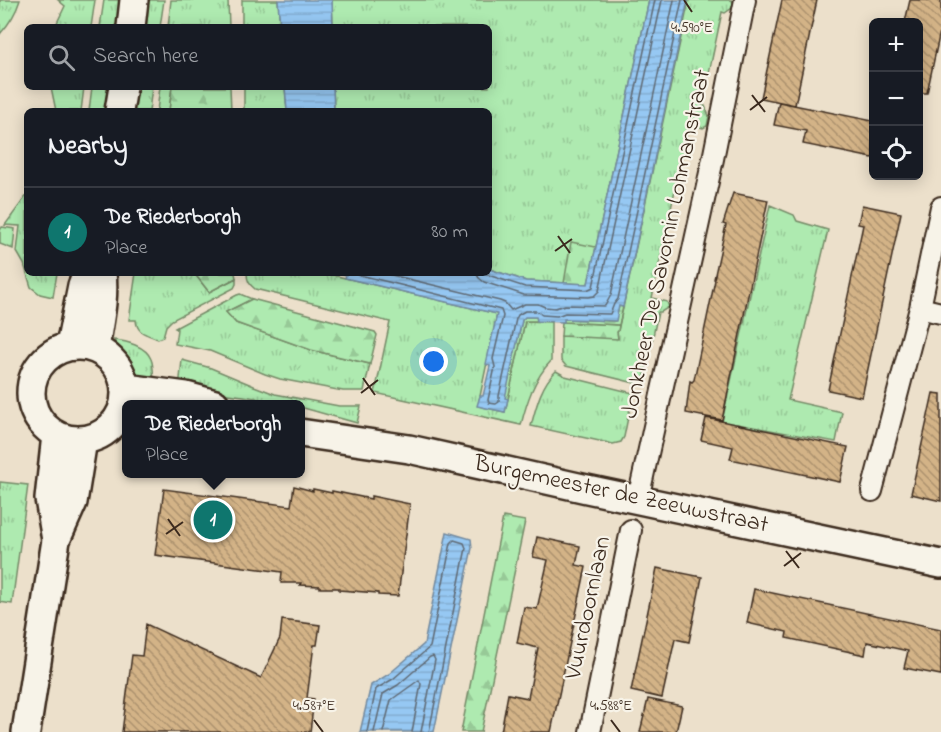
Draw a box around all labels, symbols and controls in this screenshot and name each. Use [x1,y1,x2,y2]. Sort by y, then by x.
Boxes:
text: 4.590°E [671,17,713,39]
map controls [869,18,923,180]
button: + [869,18,923,72]
search box [24,24,492,90]
icon: search [45,41,78,74]
text: Search here [93,41,198,73]
street label: Jonkheer De Savornin Lohmanstraat [613,66,721,422]
button: − [869,72,923,126]
button: locate [869,126,923,180]
text: Nearby [48,128,127,166]
text: De Riederborgh [105,202,241,234]
text: 1 [64,218,71,247]
text: 80 m [431,218,468,247]
text: Place [105,234,147,263]
your location [419,347,448,376]
popup [122,400,305,478]
text: De Riederborgh [146,409,281,441]
text: Place [146,441,188,470]
street label: Burgemeester de Zeeuwstraat [470,446,771,543]
pin: 1 [194,498,232,542]
street label: Vuurdoornlaan [557,533,621,684]
text: 4.587°E [293,695,335,717]
text: 4.588°E [590,695,632,717]

